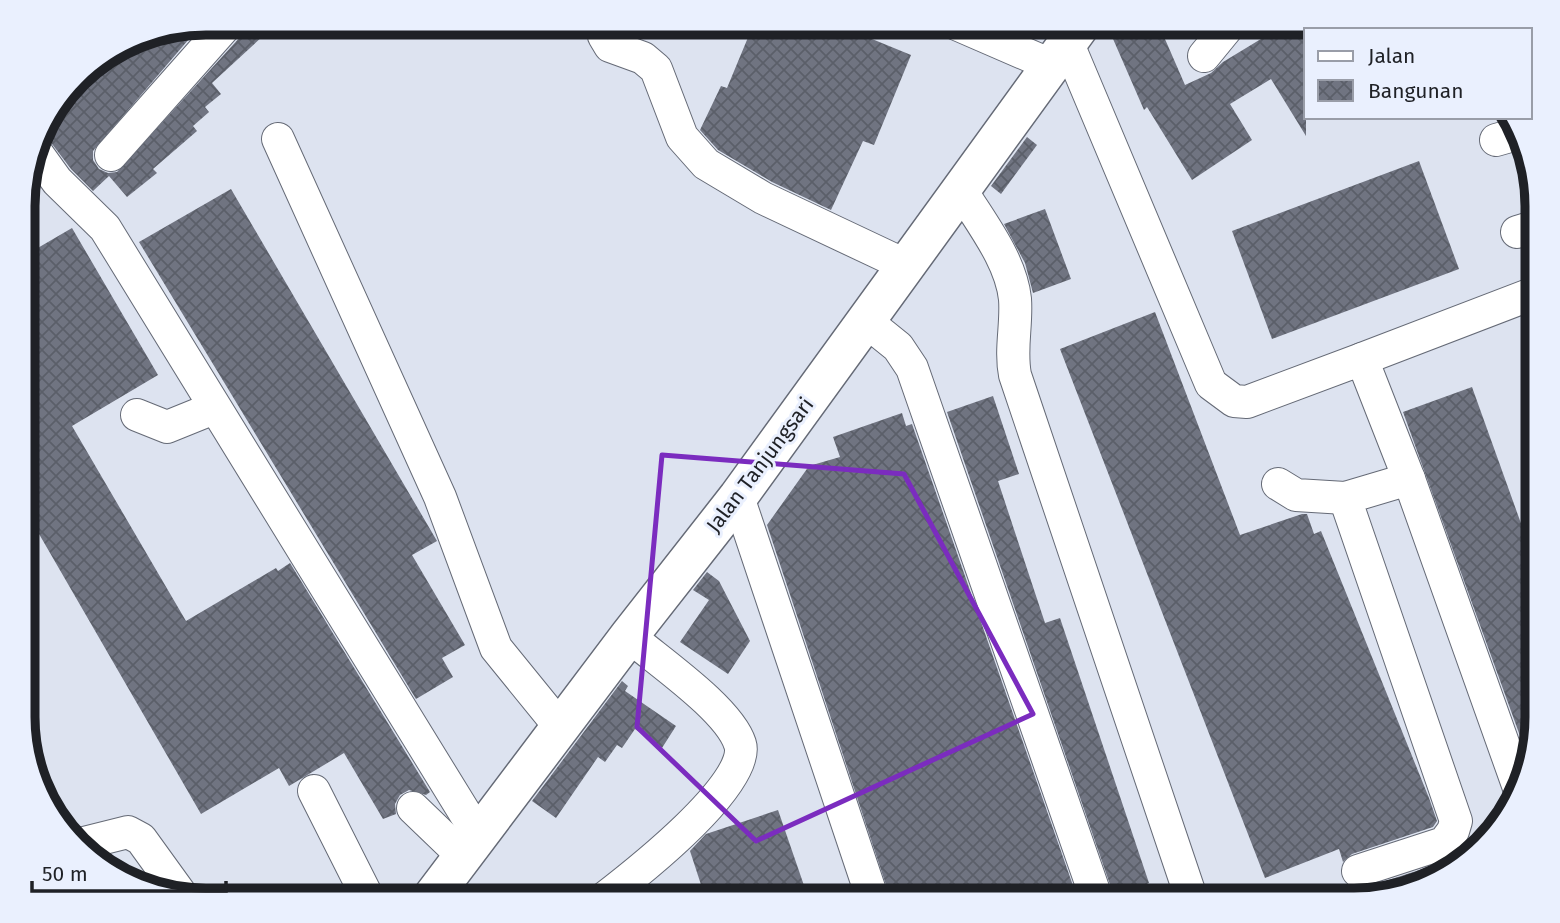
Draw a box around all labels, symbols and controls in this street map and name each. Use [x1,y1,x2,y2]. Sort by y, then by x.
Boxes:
legend [1304,28,1532,119]
text: Jalan [1368,43,1415,69]
text: Bangunan [1368,78,1463,104]
street label: Jalan Tanjungsari [701,392,819,538]
scale bar [32,850,226,894]
text: 50 m [42,861,88,887]

